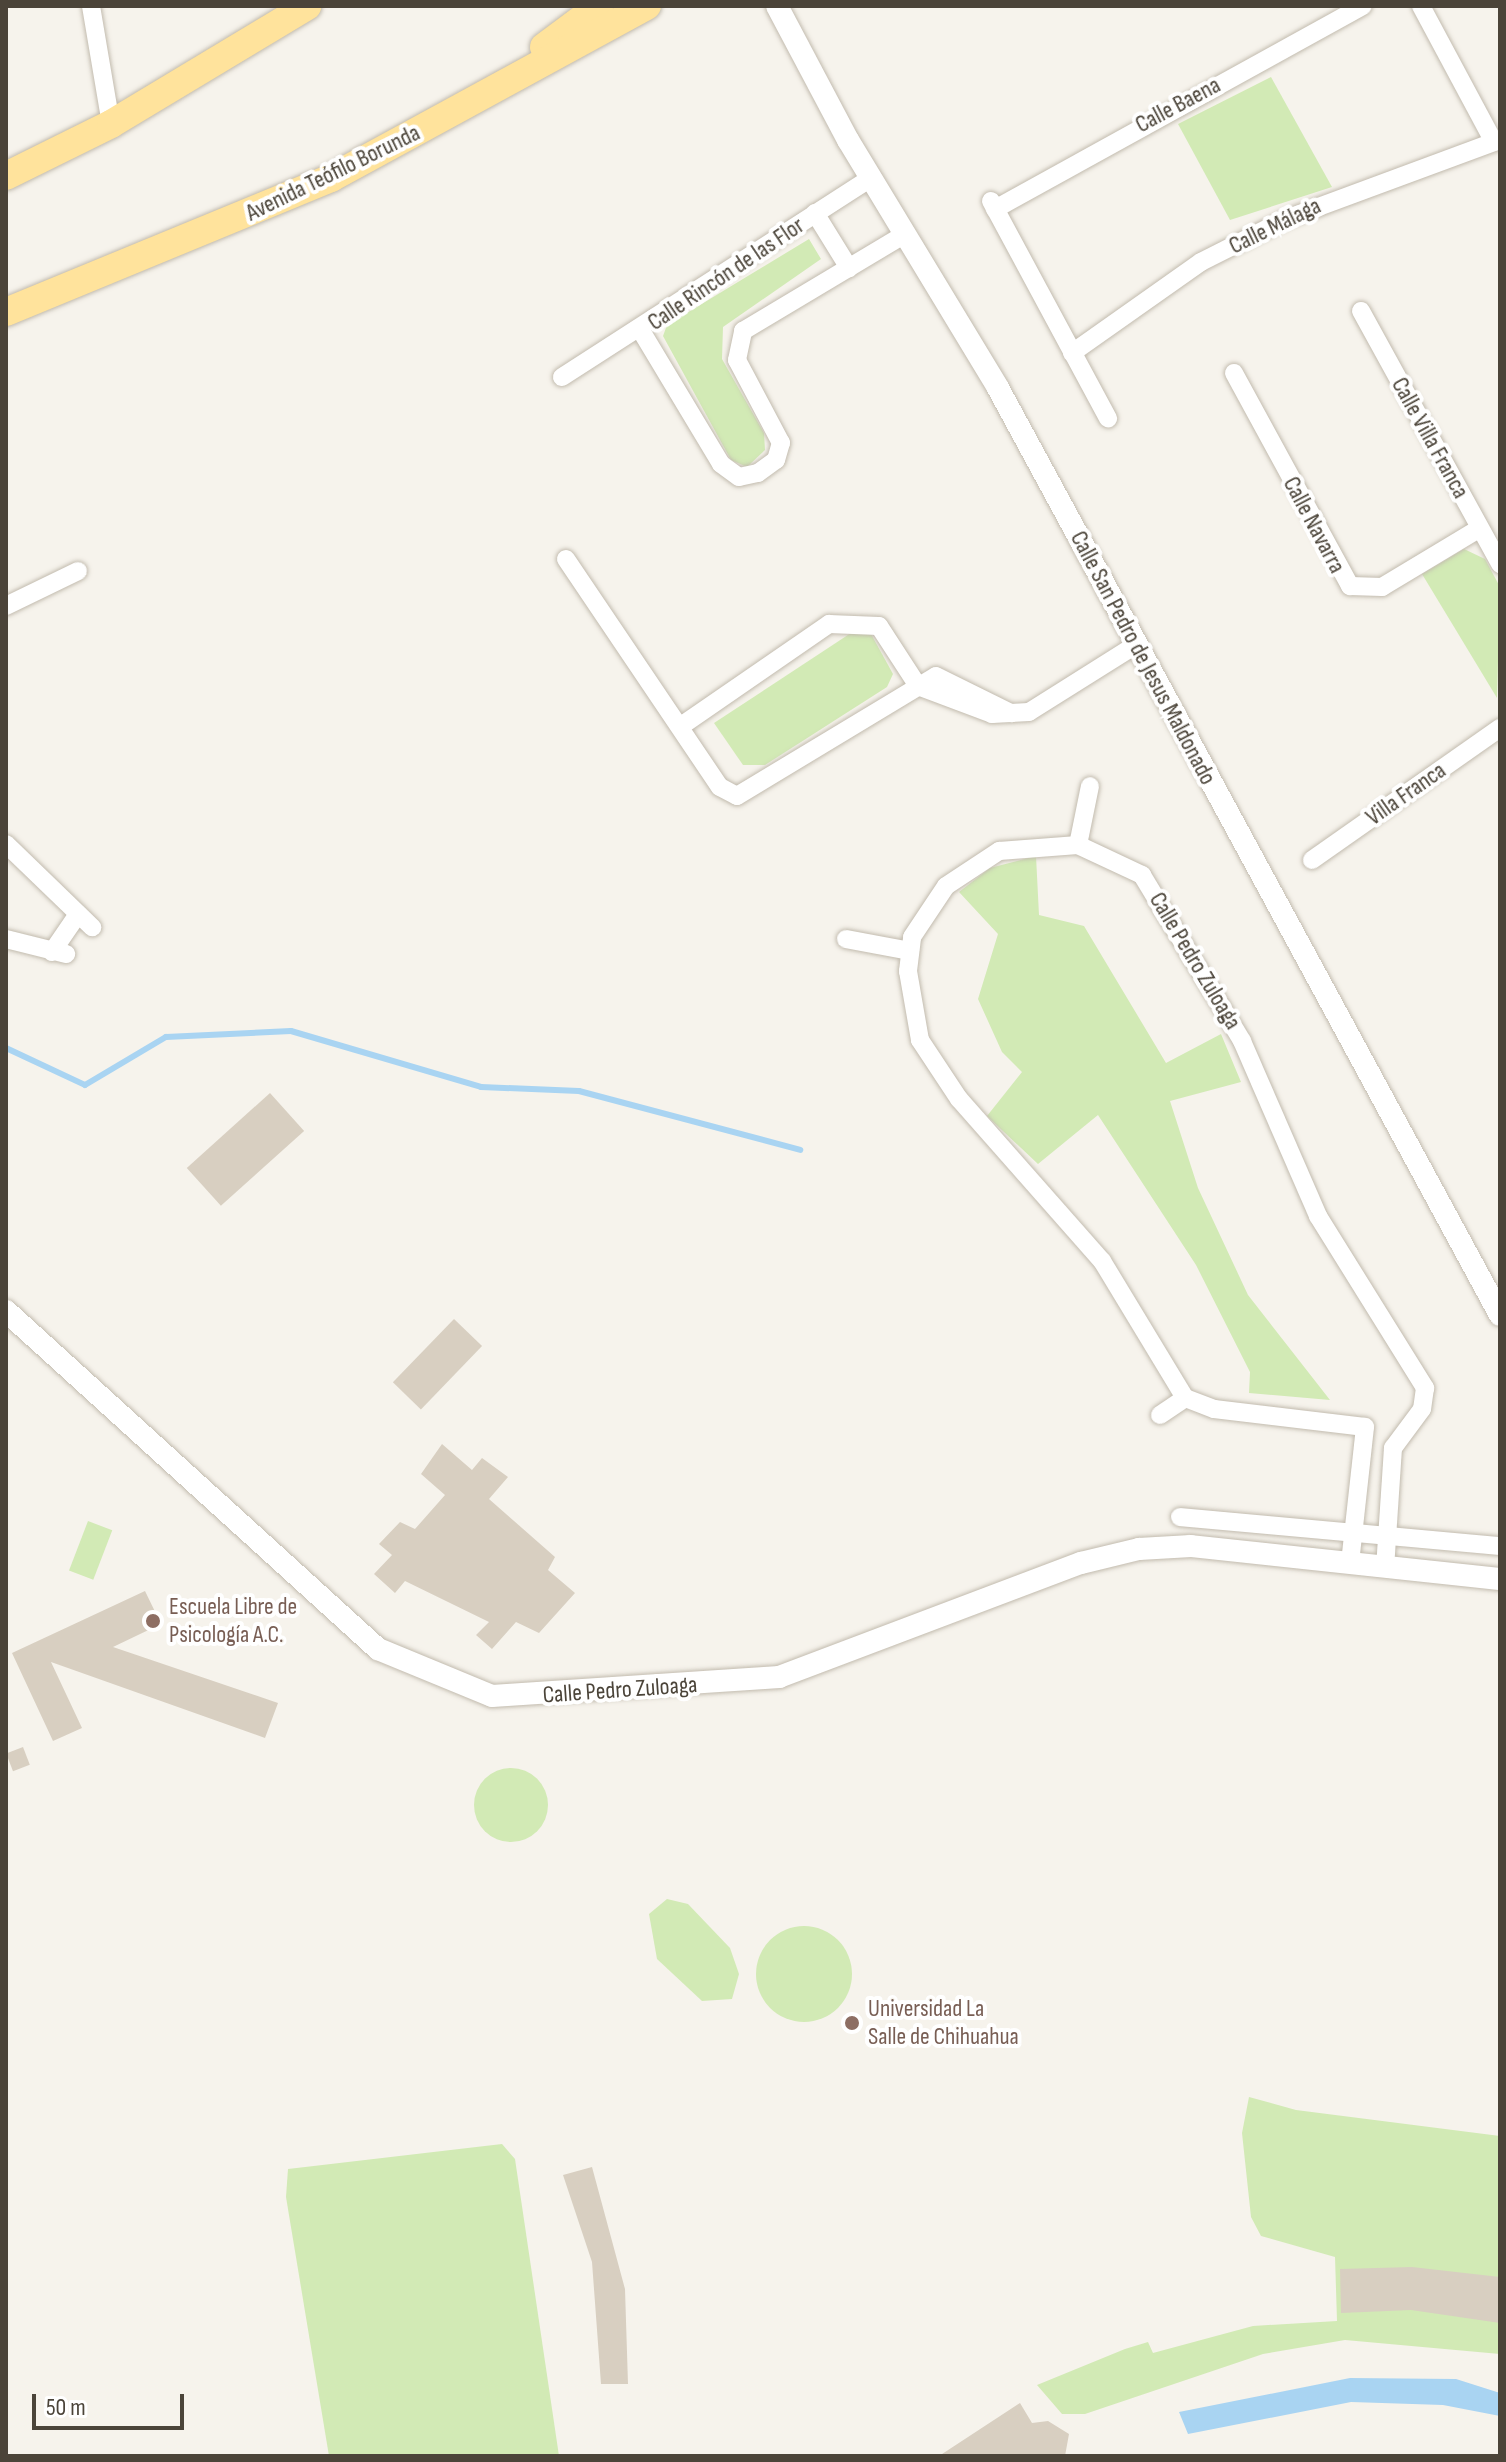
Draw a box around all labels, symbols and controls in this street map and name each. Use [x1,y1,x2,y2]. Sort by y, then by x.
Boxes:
street label: Calle Baena [1131,71,1225,139]
street label: Avenida Teófilo Borunda [241,118,425,228]
street label: Calle Málaga [1224,191,1326,261]
street label: Calle Rincón de las Flor [642,211,810,337]
street label: Calle Villa Franca [1385,373,1475,503]
street label: Calle Navarra [1277,472,1351,578]
street label: Calle San Pedro de Jesus Maldonado [1064,526,1222,790]
street label: Villa Franca [1361,756,1451,832]
street label: Calle Pedro Zuloaga [1143,887,1247,1035]
place label: Escuela Libre de Psicología A.C. [169,1593,297,1649]
marker: Escuela Libre de Psicología A.C. [144,1612,162,1630]
street label: Calle Pedro Zuloaga [542,1670,698,1710]
place label: Universidad La Salle de Chihuahua [868,1995,1019,2051]
marker: Universidad La Salle de Chihuahua [843,2014,861,2032]
scale bar [36,2378,188,2428]
text: 50 m [46,2393,86,2422]

